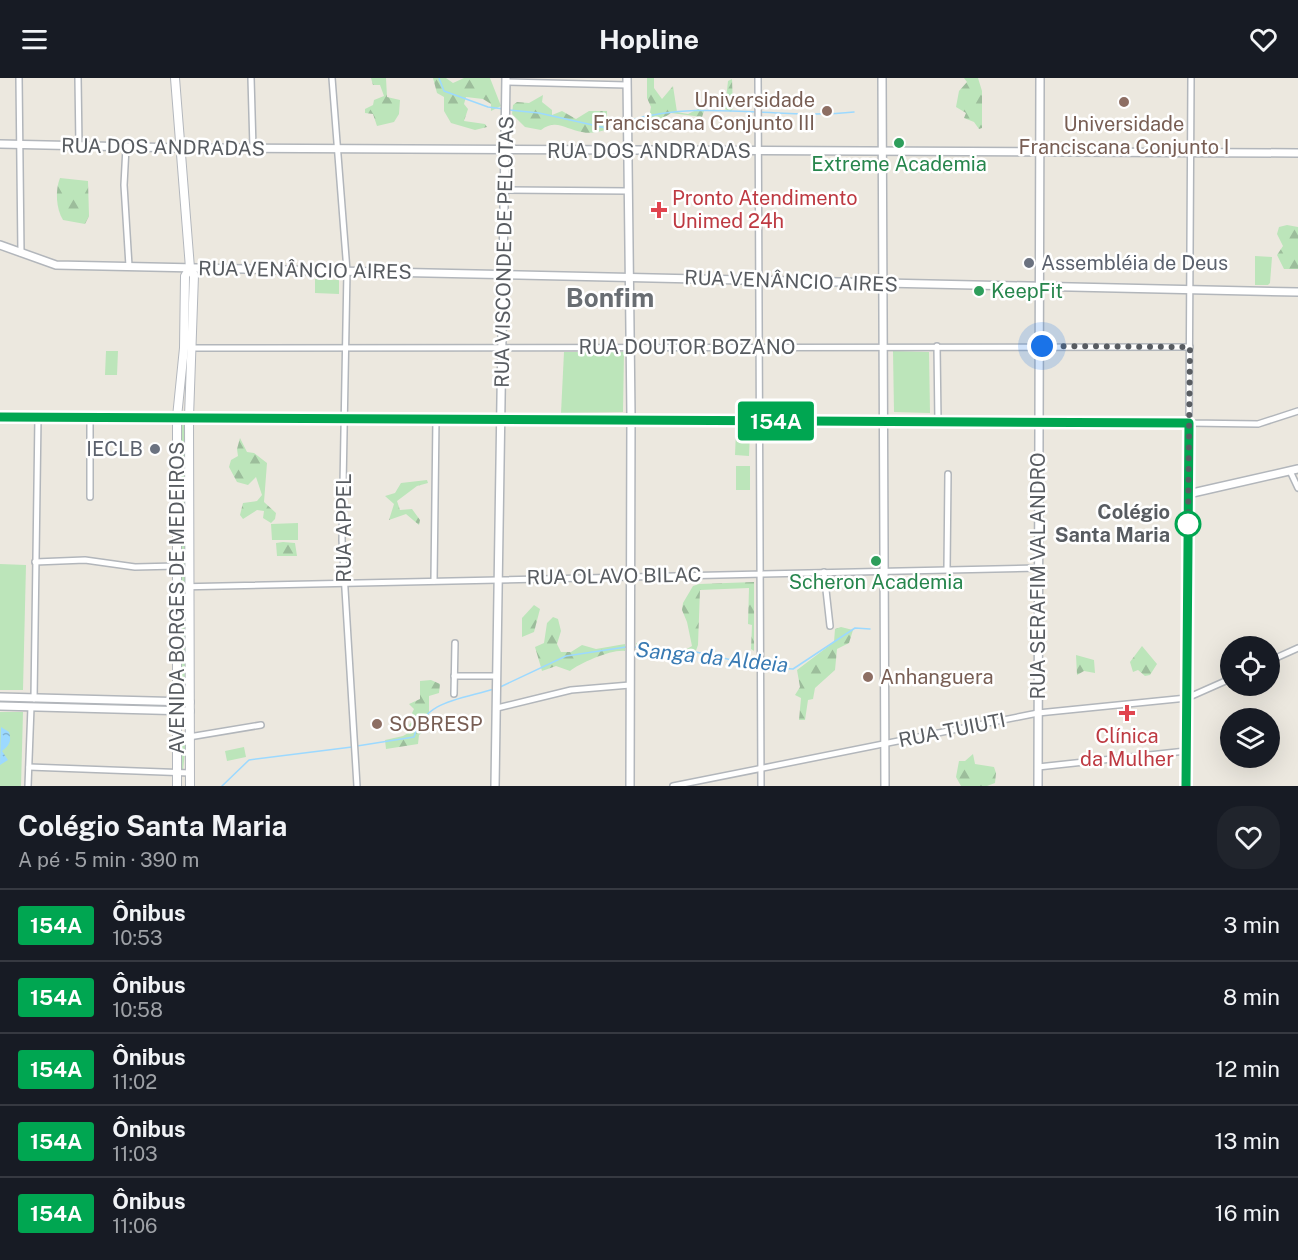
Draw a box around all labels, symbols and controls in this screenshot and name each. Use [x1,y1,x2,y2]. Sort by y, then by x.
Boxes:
icon: menu [18,23,51,56]
text: Hopline [599,23,699,55]
icon: heart [1247,23,1280,56]
place label: Universidade Franciscana Conjunto III [593,88,815,135]
marker: Universidade Franciscana Conjunto I [1117,95,1131,109]
marker: Universidade Franciscana Conjunto III [820,104,834,118]
place label: Universidade Franciscana Conjunto I [1019,112,1229,159]
street label: RUA VISCONDE DE PELOTAS [490,116,518,388]
street label: RUA DOS ANDRADAS [61,133,265,161]
marker: Extreme Academia [892,136,906,150]
street label: RUA DOS ANDRADAS [547,139,751,163]
place label: Extreme Academia [811,152,987,176]
place label: Pronto Atendimento Unimed 24h [672,186,858,233]
marker: Pronto Atendimento Unimed 24h [650,201,668,219]
place label: Assembléia de Deus [1041,251,1228,275]
street label: RUA VENÂNCIO AIRES [198,256,412,284]
marker: Assembléia de Deus [1022,256,1036,270]
street label: RUA VENÂNCIO AIRES [684,265,898,297]
place label: KeepFit [991,279,1063,303]
district label: Bonfim [566,282,654,313]
marker: KeepFit [972,284,986,298]
your location [1027,331,1057,361]
street label: RUA DOUTOR BOZANO [579,335,795,359]
line badge: 154A [734,402,818,440]
text: 154A [750,409,802,434]
place label: IECLB [86,437,143,461]
marker: IECLB [148,442,162,456]
street label: AVENIDA BORGES DE MEDEIROS [165,442,189,754]
street label: RUA SERAFIM VALANDRO [1026,452,1050,700]
street label: RUA APPEL [332,473,356,583]
place label: Colégio Santa Maria [1055,500,1170,547]
marker: Colégio Santa Maria [1175,511,1201,537]
marker: Scheron Academia [869,554,883,568]
street label: RUA OLAVO BILAC [526,562,702,590]
place label: Scheron Academia [789,570,963,594]
map controls [1220,636,1280,768]
button: locate [1220,636,1280,696]
water label: Sanga da Aldeia [635,637,789,677]
place label: Anhanguera [880,665,993,689]
marker: Anhanguera [861,670,875,684]
marker: Clínica da Mulher [1118,704,1136,722]
street label: RUA TUIUTI [896,708,1008,752]
button: layers [1220,708,1280,768]
place label: SOBRESP [389,712,483,736]
marker: SOBRESP [370,717,384,731]
place label: Clínica da Mulher [1080,724,1174,771]
button: heart [1217,806,1280,869]
text: Colégio Santa Maria [18,809,287,842]
text: A pé · 5 min · 390 m [18,848,199,872]
text: Ônibus [112,900,186,926]
text: 3 min [1223,912,1280,938]
text: 154A [30,913,82,938]
text: 10:53 [112,926,163,950]
text: Ônibus [112,972,186,998]
text: 8 min [1223,984,1280,1010]
text: 154A [30,985,82,1010]
text: 10:58 [112,998,163,1022]
text: Ônibus [112,1044,186,1070]
text: 12 min [1215,1056,1280,1082]
text: 154A [30,1057,82,1082]
text: 11:02 [112,1070,157,1094]
text: Ônibus [112,1116,186,1142]
text: 13 min [1215,1128,1280,1154]
text: 154A [30,1129,82,1154]
text: 11:03 [112,1142,158,1166]
text: Ônibus [112,1188,186,1214]
text: 16 min [1215,1200,1280,1226]
text: 154A [30,1201,82,1226]
text: 11:06 [112,1214,158,1238]

